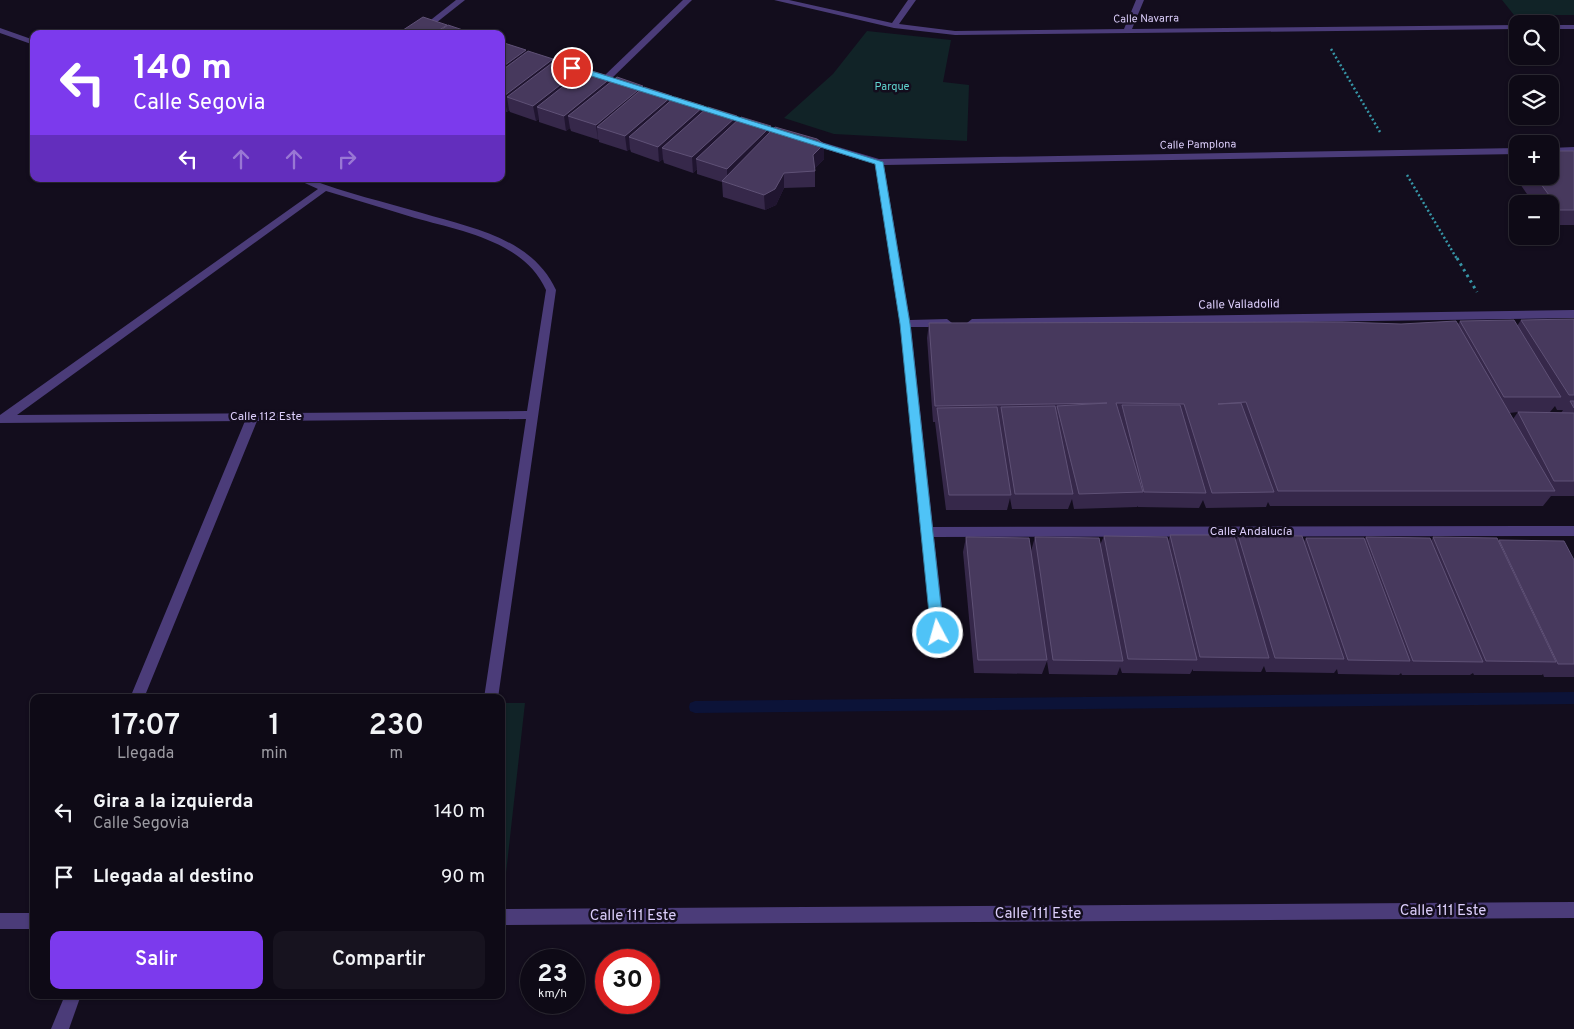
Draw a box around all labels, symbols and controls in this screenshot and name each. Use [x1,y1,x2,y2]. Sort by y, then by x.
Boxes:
street label: Calle Navarra [1113,11,1179,27]
map controls [1509,15,1559,245]
button: search [1509,15,1559,65]
text: 140 m [133,47,232,91]
pin [551,47,593,89]
icon: left [50,50,115,115]
icon: arrive [558,54,586,82]
button: layers [1509,75,1559,125]
park label: Parque [875,80,910,94]
text: Calle Segovia [133,90,265,117]
button: + [1509,135,1559,185]
street label: Calle Pamplona [1160,137,1237,153]
icon: left [174,145,202,173]
icon: ahead [227,145,255,173]
icon: ahead [280,145,308,173]
icon: right [333,145,361,173]
button: − [1509,195,1559,245]
street label: Calle Valladolid [1198,296,1280,314]
street label: Calle 112 Este [230,409,302,425]
street label: Calle Andalucía [1210,524,1292,540]
position arrow [911,606,963,658]
text: 17:07 [111,708,180,745]
text: 1 [268,708,280,745]
text: 230 [369,708,424,745]
text: Llegada [117,744,174,764]
text: min [261,744,288,764]
text: m [390,744,403,764]
text: Gira a la izquierda [93,790,253,814]
icon: left [50,798,78,826]
text: 140 m [434,800,485,824]
text: Calle Segovia [93,814,189,834]
icon: arrive [50,863,78,891]
text: Llegada al destino [93,865,254,889]
text: 90 m [441,865,485,889]
street label: Calle 111 Este [1400,902,1486,921]
street label: Calle 111 Este [995,905,1081,924]
street label: Calle 111 Este [590,907,676,926]
button: Salir [50,931,263,989]
button: Compartir [273,931,485,989]
speed limit sign: 30 [595,949,660,1014]
text: 23 [537,959,568,991]
text: km/h [538,986,567,1002]

